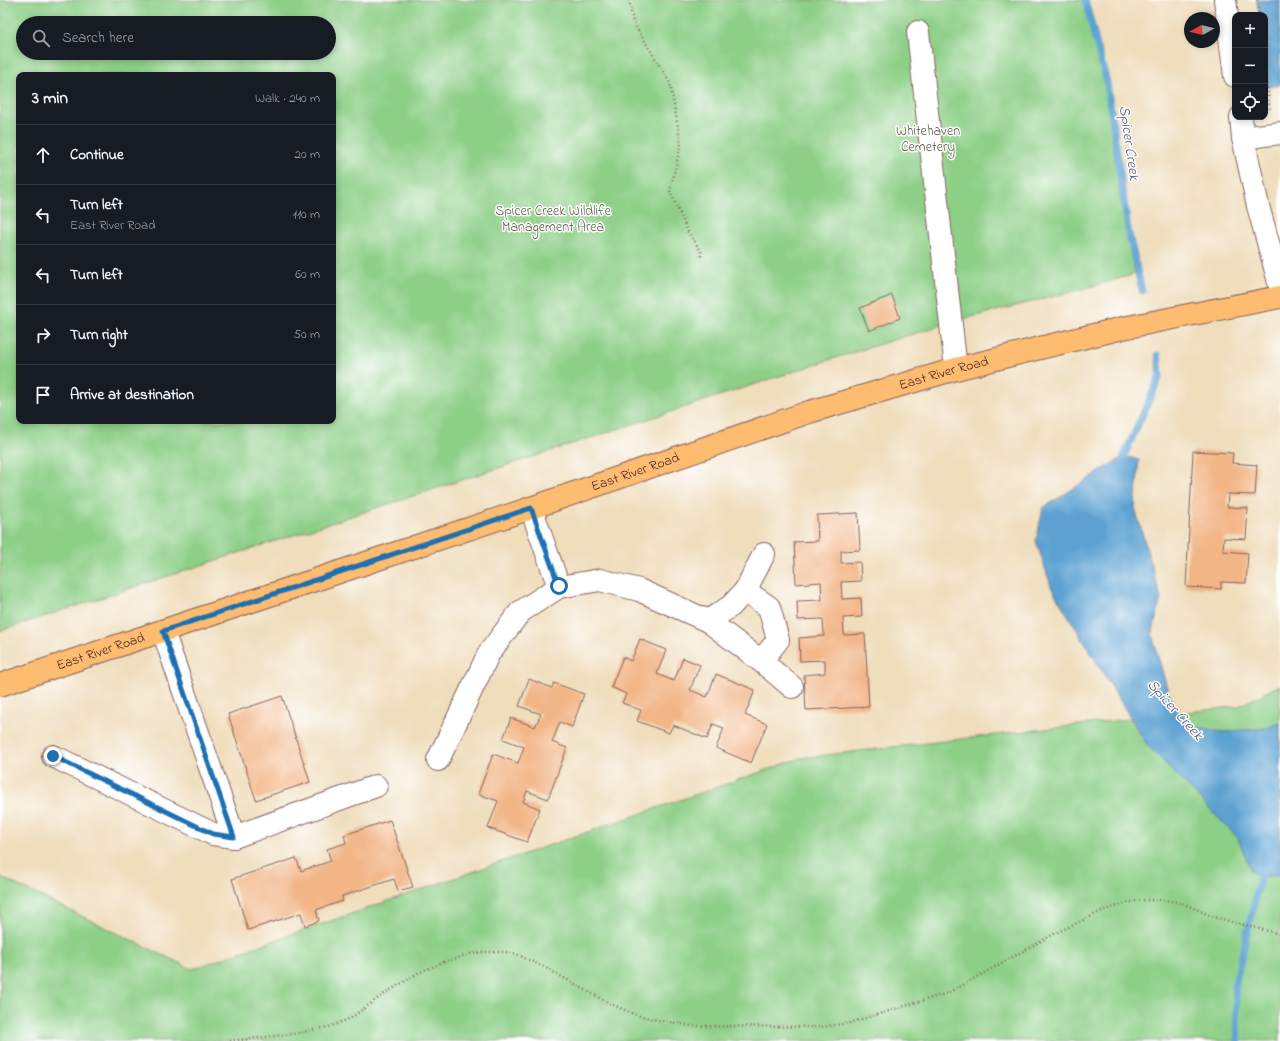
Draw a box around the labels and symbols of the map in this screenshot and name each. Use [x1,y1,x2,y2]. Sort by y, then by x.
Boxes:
north arrow [1184,12,1220,48]
water label: Spicer Creek [1113,104,1145,183]
park label: Whitehaven Cemetery [896,121,960,159]
park label: Spicer Creek Wildlife Management Area [495,201,612,239]
street label: East River Road [896,351,991,396]
street label: East River Road [588,447,682,497]
route start [550,577,568,595]
street label: East River Road [54,627,148,676]
water label: Spicer Creek [1142,675,1209,746]
route end [44,747,62,765]

